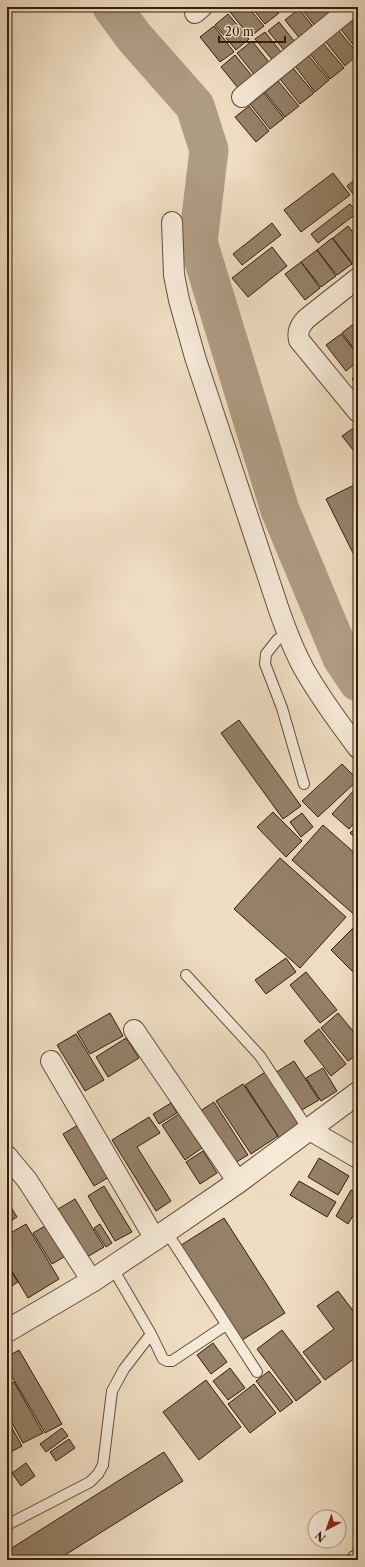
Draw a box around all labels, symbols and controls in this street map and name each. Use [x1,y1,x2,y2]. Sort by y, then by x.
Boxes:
scale bar [219,18,285,44]
text: 20 m [225,24,254,39]
north arrow [307,1509,347,1549]
text: N [312,1528,329,1545]

